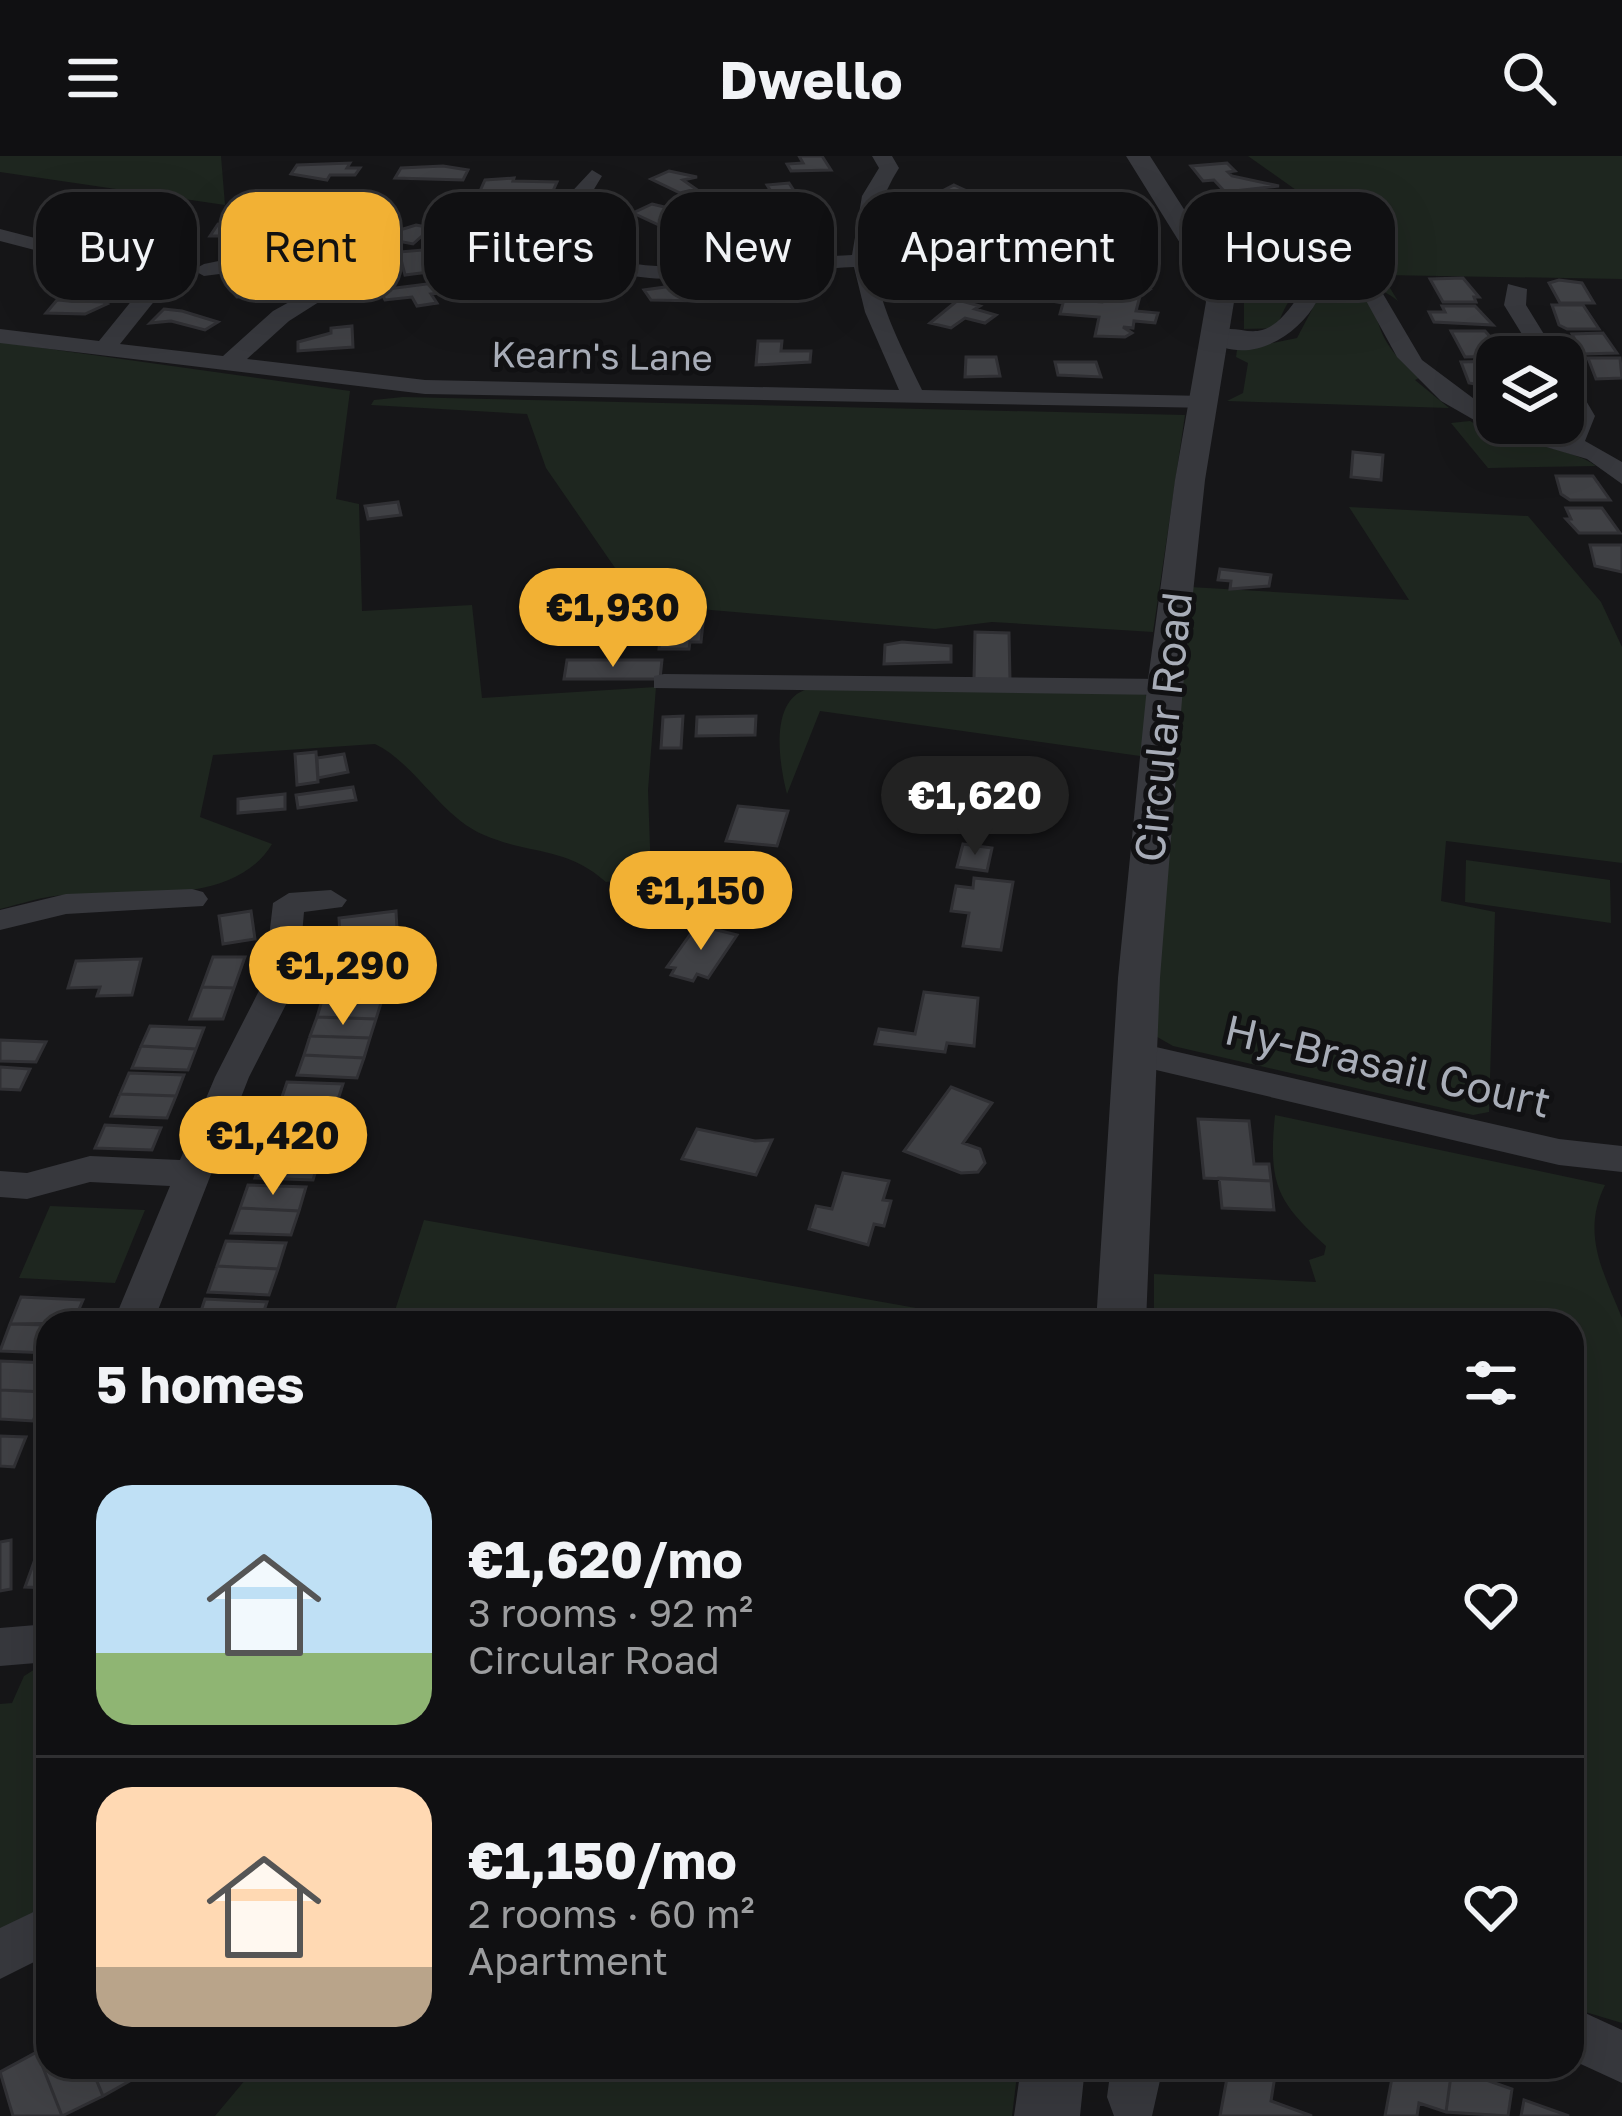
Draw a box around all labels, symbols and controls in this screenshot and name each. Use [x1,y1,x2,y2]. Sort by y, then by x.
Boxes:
icon: menu [60,45,126,111]
icon: search [1496,45,1562,111]
text: Dwello [719,46,903,111]
chip: Buy [36,192,197,300]
chip: Rent [221,192,400,300]
chip: Filters [424,192,636,300]
chip: New [660,192,834,300]
chip: Apartment [858,192,1158,300]
chip: House [1182,192,1395,300]
street label: Kearn's Lane [491,332,713,379]
map controls [1476,336,1584,444]
button: layers [1476,336,1584,444]
pin: €1,930 [515,568,711,670]
text: €1,930 [546,583,680,630]
street label: Circular Road [1123,590,1201,864]
pin: €1,620 [877,756,1073,858]
text: €1,620 [908,771,1042,818]
pin: €1,150 [603,851,799,953]
text: €1,150 [636,866,766,913]
pin: €1,290 [245,926,441,1028]
text: €1,290 [276,941,410,988]
street label: Hy-Brasail Court [1220,1003,1556,1127]
pin: €1,420 [175,1096,371,1198]
text: €1,420 [206,1111,340,1158]
icon: filters [1458,1350,1524,1416]
text: 5 homes [96,1353,305,1414]
text: €1,620/mo [468,1528,743,1589]
icon: home [192,1533,336,1677]
icon: heart [1458,1572,1524,1638]
text: 3 rooms · 92 m² [468,1589,753,1636]
text: Circular Road [468,1636,720,1683]
text: €1,150/mo [468,1829,737,1890]
icon: home [192,1835,336,1979]
icon: heart [1458,1874,1524,1940]
text: 2 rooms · 60 m² [468,1890,754,1937]
text: Apartment [468,1937,668,1984]

